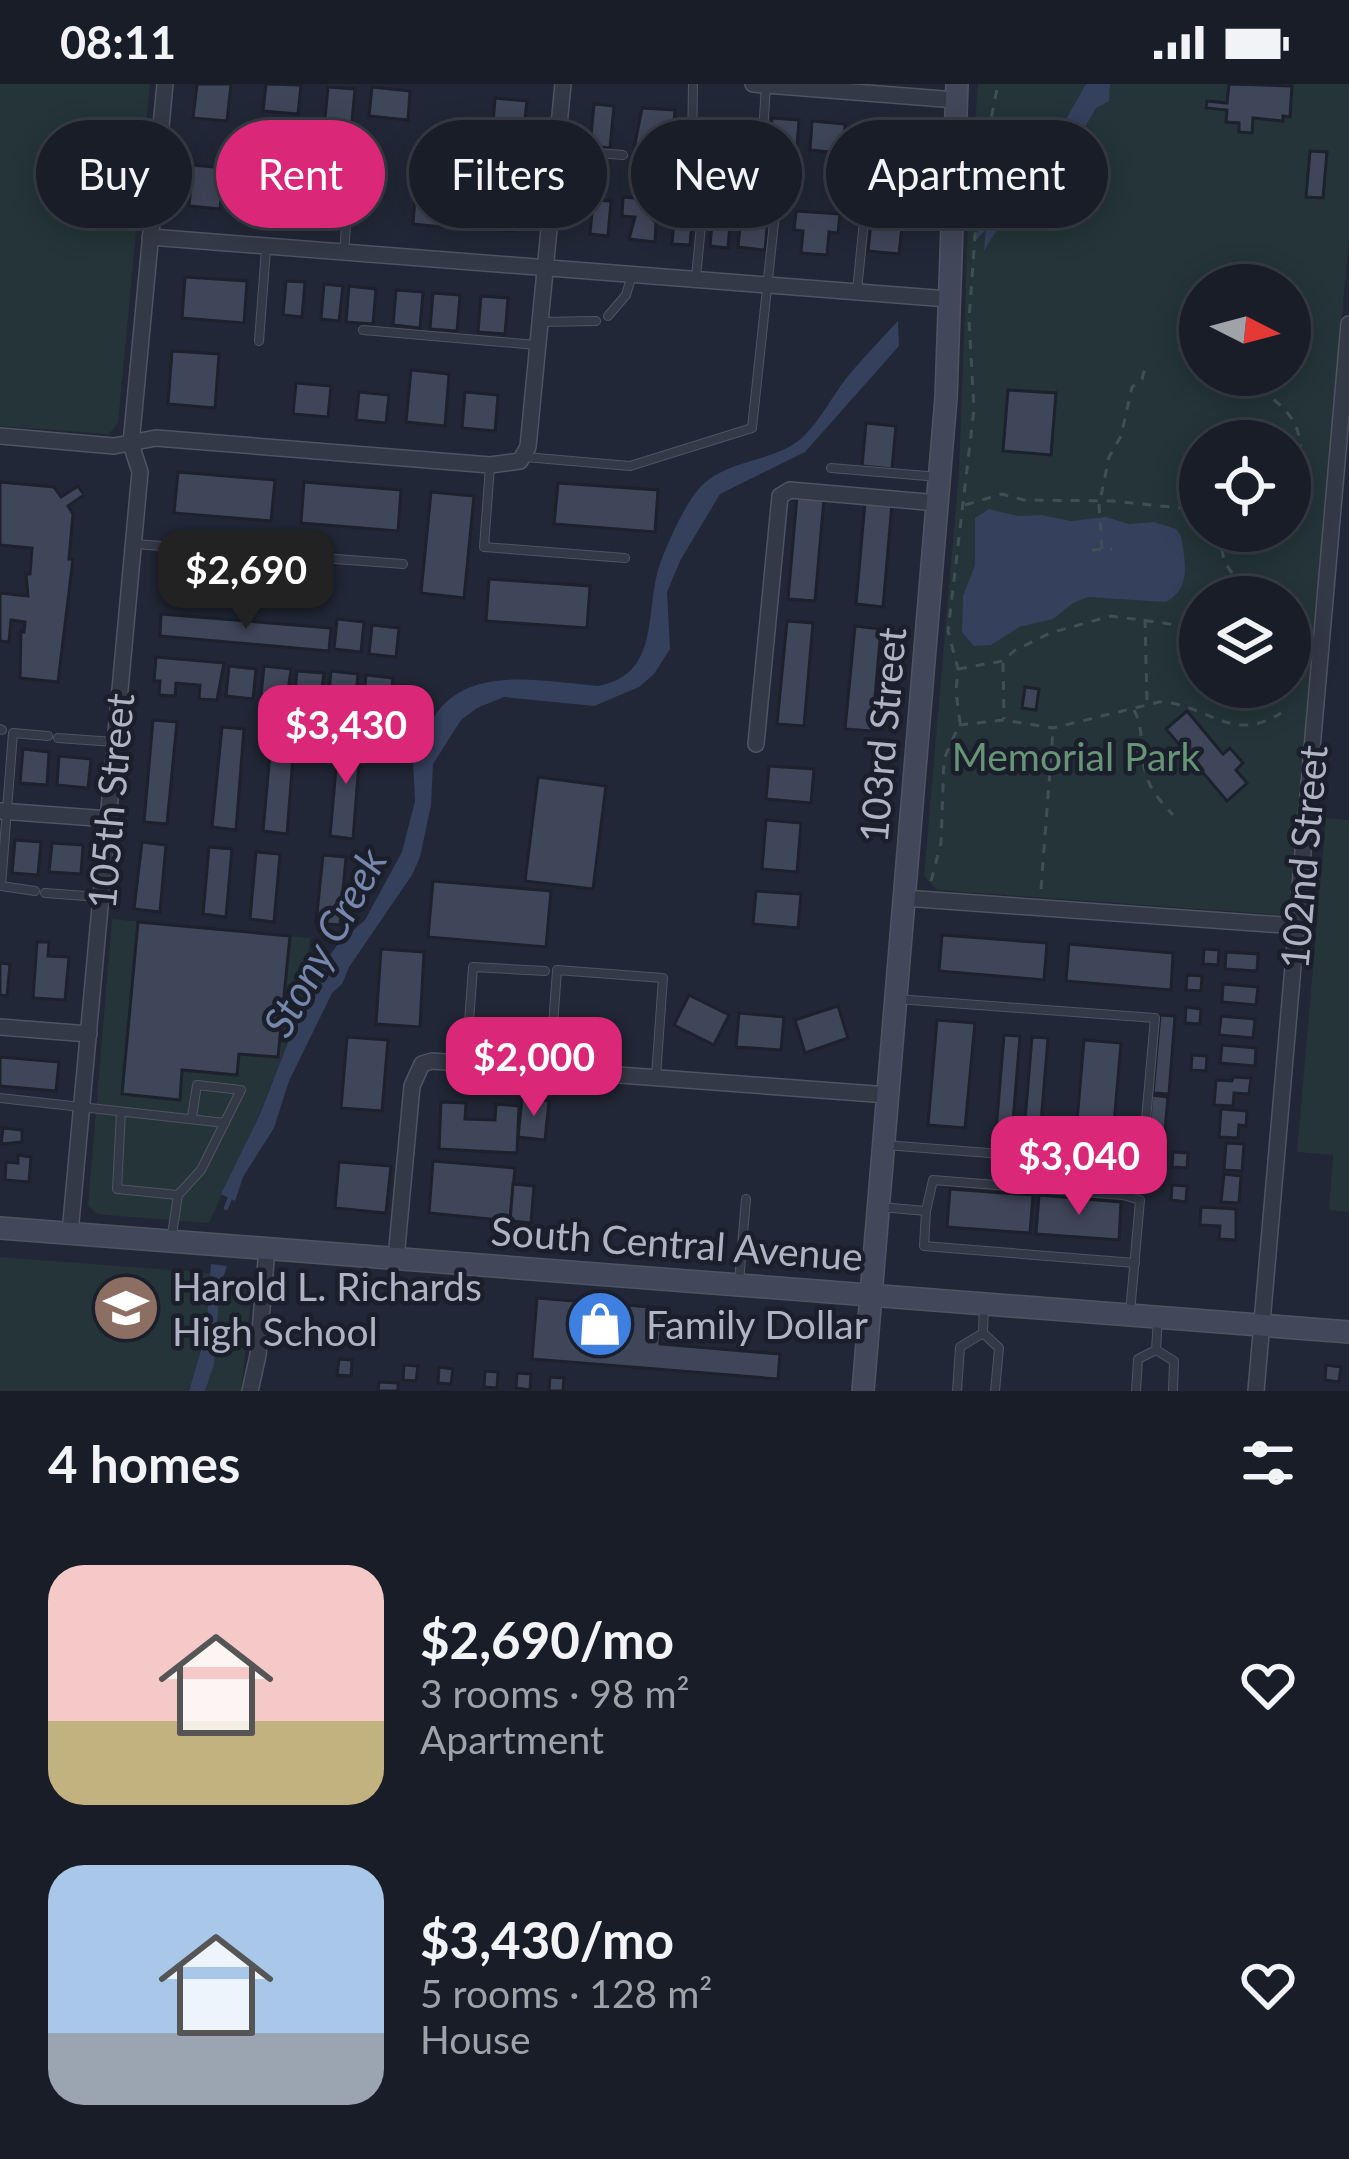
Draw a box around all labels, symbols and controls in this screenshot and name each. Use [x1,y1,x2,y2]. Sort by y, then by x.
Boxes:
text: 08:11 [60,15,176,69]
chip: Buy [36,120,192,228]
chip: Rent [216,120,385,228]
chip: Filters [409,120,607,228]
chip: New [631,120,802,228]
chip: Apartment [826,120,1108,228]
north arrow [1179,264,1311,396]
map controls [1179,264,1311,708]
button: locate [1179,420,1311,552]
pin: $2,690 [148,530,344,632]
text: $2,690 [185,546,307,592]
button: layers [1179,576,1311,708]
street label: 103rd Street [850,625,914,845]
pin: $3,430 [248,685,444,787]
street label: 105th Street [78,691,142,911]
text: $3,430 [285,701,407,747]
park label: Memorial Park [952,733,1201,779]
street label: 102nd Street [1270,743,1336,971]
water label: Stony Creek [252,838,397,1045]
pin: $2,000 [436,1017,632,1119]
text: $2,000 [473,1033,595,1079]
pin: $3,040 [981,1116,1177,1218]
text: $3,040 [1018,1132,1140,1178]
street label: South Central Avenue [490,1207,864,1279]
place label: Harold L. Richards High School [172,1263,482,1354]
school or university icon: Harold L. Richards High School [91,1273,161,1343]
shop icon: Family Dollar [565,1289,635,1359]
place label: Family Dollar [646,1301,868,1347]
icon: filters [1235,1430,1301,1496]
text: 4 homes [48,1433,240,1494]
text: $2,690/mo [420,1609,674,1670]
icon: home [144,1613,288,1757]
icon: heart [1235,1652,1301,1718]
text: 3 rooms · 98 m² [420,1670,690,1716]
text: Apartment [420,1716,604,1762]
text: $3,430/mo [420,1909,674,1970]
icon: home [144,1913,288,2057]
icon: heart [1235,1952,1301,2018]
text: 5 rooms · 128 m² [420,1970,712,2016]
text: House [420,2016,531,2062]

